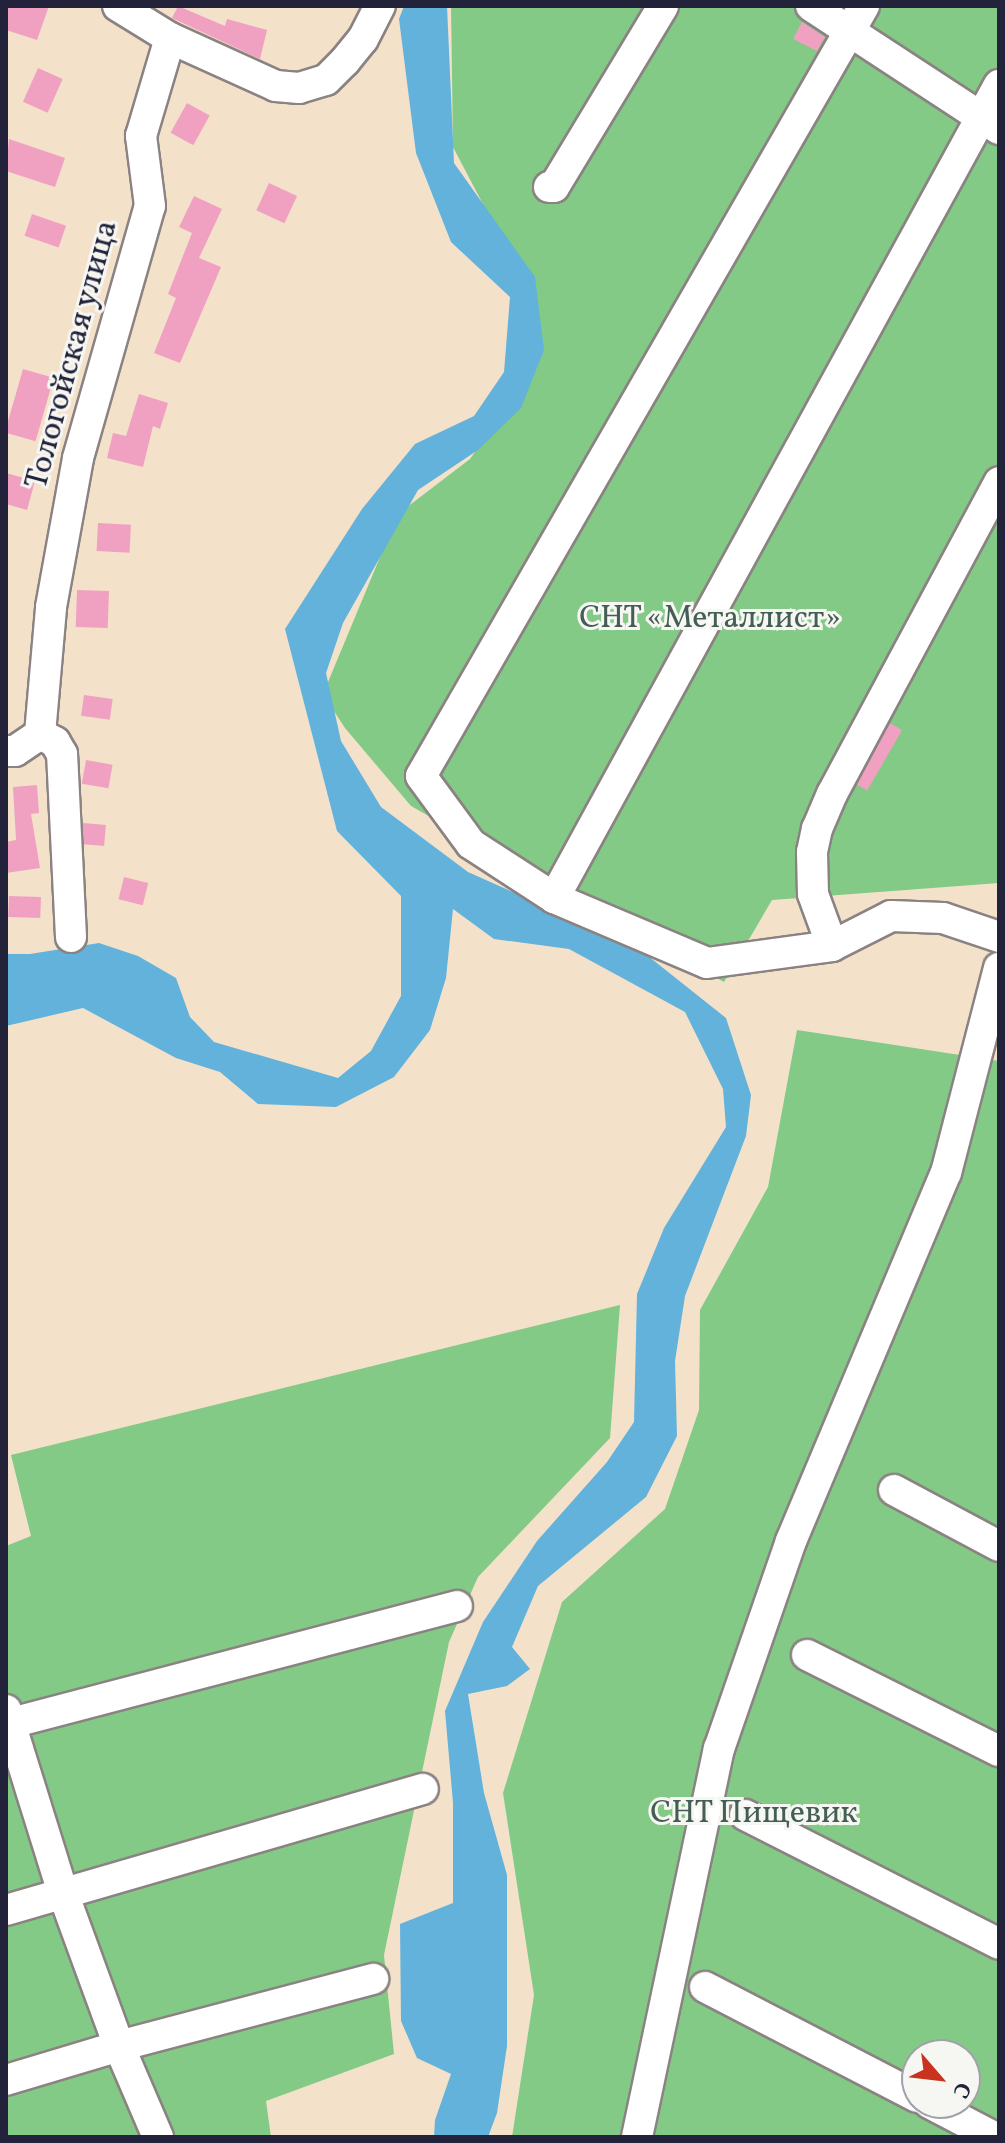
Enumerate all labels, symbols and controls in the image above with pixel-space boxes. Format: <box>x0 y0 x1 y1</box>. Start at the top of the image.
street label: Тологойская улица <box>19 216 127 494</box>
park label: СНТ «Металлист» <box>578 600 842 638</box>
park label: СНТ Пищевик <box>650 1795 858 1833</box>
north arrow <box>901 2039 981 2119</box>
text: С <box>944 2076 978 2103</box>

